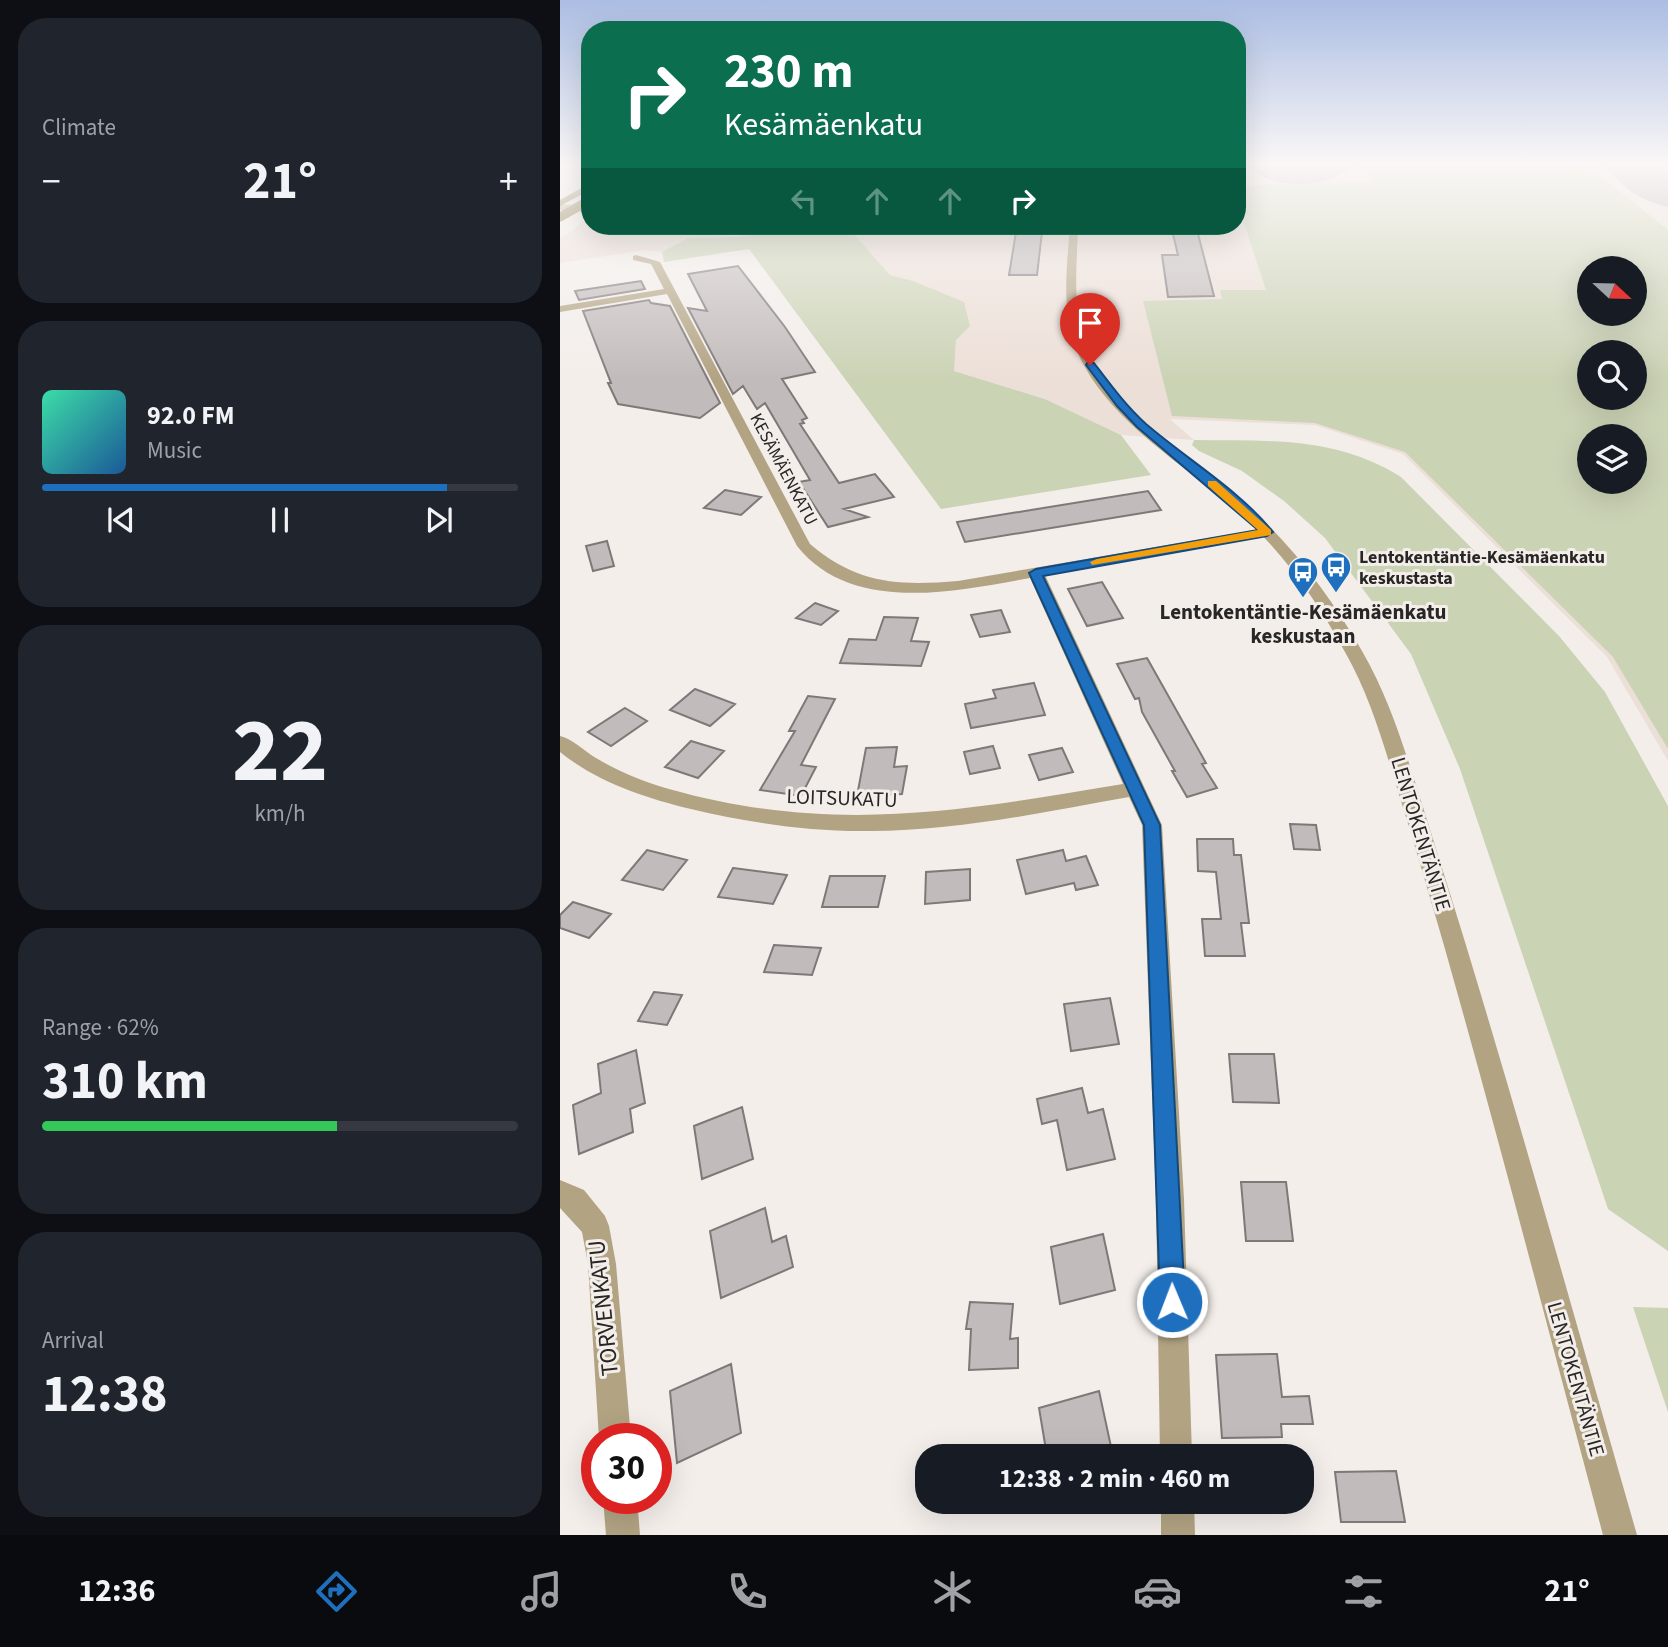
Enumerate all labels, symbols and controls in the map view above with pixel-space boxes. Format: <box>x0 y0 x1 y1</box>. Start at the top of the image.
text: 230 m <box>724 37 853 107</box>
icon: right <box>609 49 700 140</box>
text: Kesämäenkatu <box>724 102 923 148</box>
text: Climate <box>42 111 116 144</box>
text: 21° <box>243 145 317 219</box>
text: − <box>42 155 61 209</box>
text: + <box>499 155 518 209</box>
icon: left <box>785 182 823 220</box>
icon: ahead <box>858 182 896 220</box>
icon: ahead <box>931 182 969 220</box>
icon: right <box>1004 182 1042 220</box>
north arrow <box>1577 256 1647 326</box>
map controls <box>1577 256 1647 494</box>
pin <box>1060 293 1120 365</box>
icon: arrive <box>1071 304 1109 342</box>
button: search <box>1577 340 1647 410</box>
text: 92.0 FM <box>147 397 235 434</box>
street label: KESÄMÄENKATU <box>744 409 824 530</box>
button: layers <box>1577 424 1647 494</box>
text: Music <box>147 434 202 467</box>
icon: previous <box>102 501 140 539</box>
icon: pause <box>261 501 299 539</box>
icon: next <box>420 501 458 539</box>
place label: Lentokentäntie-Kesämäenkatu keskustasta <box>1359 545 1605 591</box>
bus stop icon: Lentokentäntie-Kesämäenkatu keskustasta <box>1319 550 1353 594</box>
bus stop icon: Lentokentäntie-Kesämäenkatu keskustaan <box>1286 555 1320 599</box>
place label: Lentokentäntie-Kesämäenkatu keskustaan <box>1160 597 1446 651</box>
text: 22 <box>232 687 328 816</box>
street label: LENTOKENTÄNTIE <box>1383 753 1459 915</box>
street label: LOITSUKATU <box>786 781 898 815</box>
text: km/h <box>254 797 306 830</box>
text: Range · 62% <box>42 1011 159 1044</box>
text: 310 km <box>42 1045 208 1119</box>
street label: TORVENKATU <box>579 1238 628 1378</box>
position arrow <box>1135 1265 1209 1339</box>
street label: LENTOKENTÄNTIE <box>1540 1298 1612 1460</box>
text: Arrival <box>42 1324 104 1357</box>
text: 12:38 <box>42 1358 167 1432</box>
speed limit sign: 30 <box>581 1423 672 1514</box>
text: 12:38 · 2 min · 460 m <box>999 1460 1230 1497</box>
icon: directions <box>312 1567 361 1616</box>
icon: music <box>517 1567 566 1616</box>
icon: phone <box>723 1567 772 1616</box>
icon: climate <box>928 1567 977 1616</box>
icon: car <box>1133 1567 1182 1616</box>
icon: filters <box>1339 1567 1388 1616</box>
text: 12:36 <box>78 1568 155 1614</box>
text: 21° <box>1544 1568 1590 1614</box>

